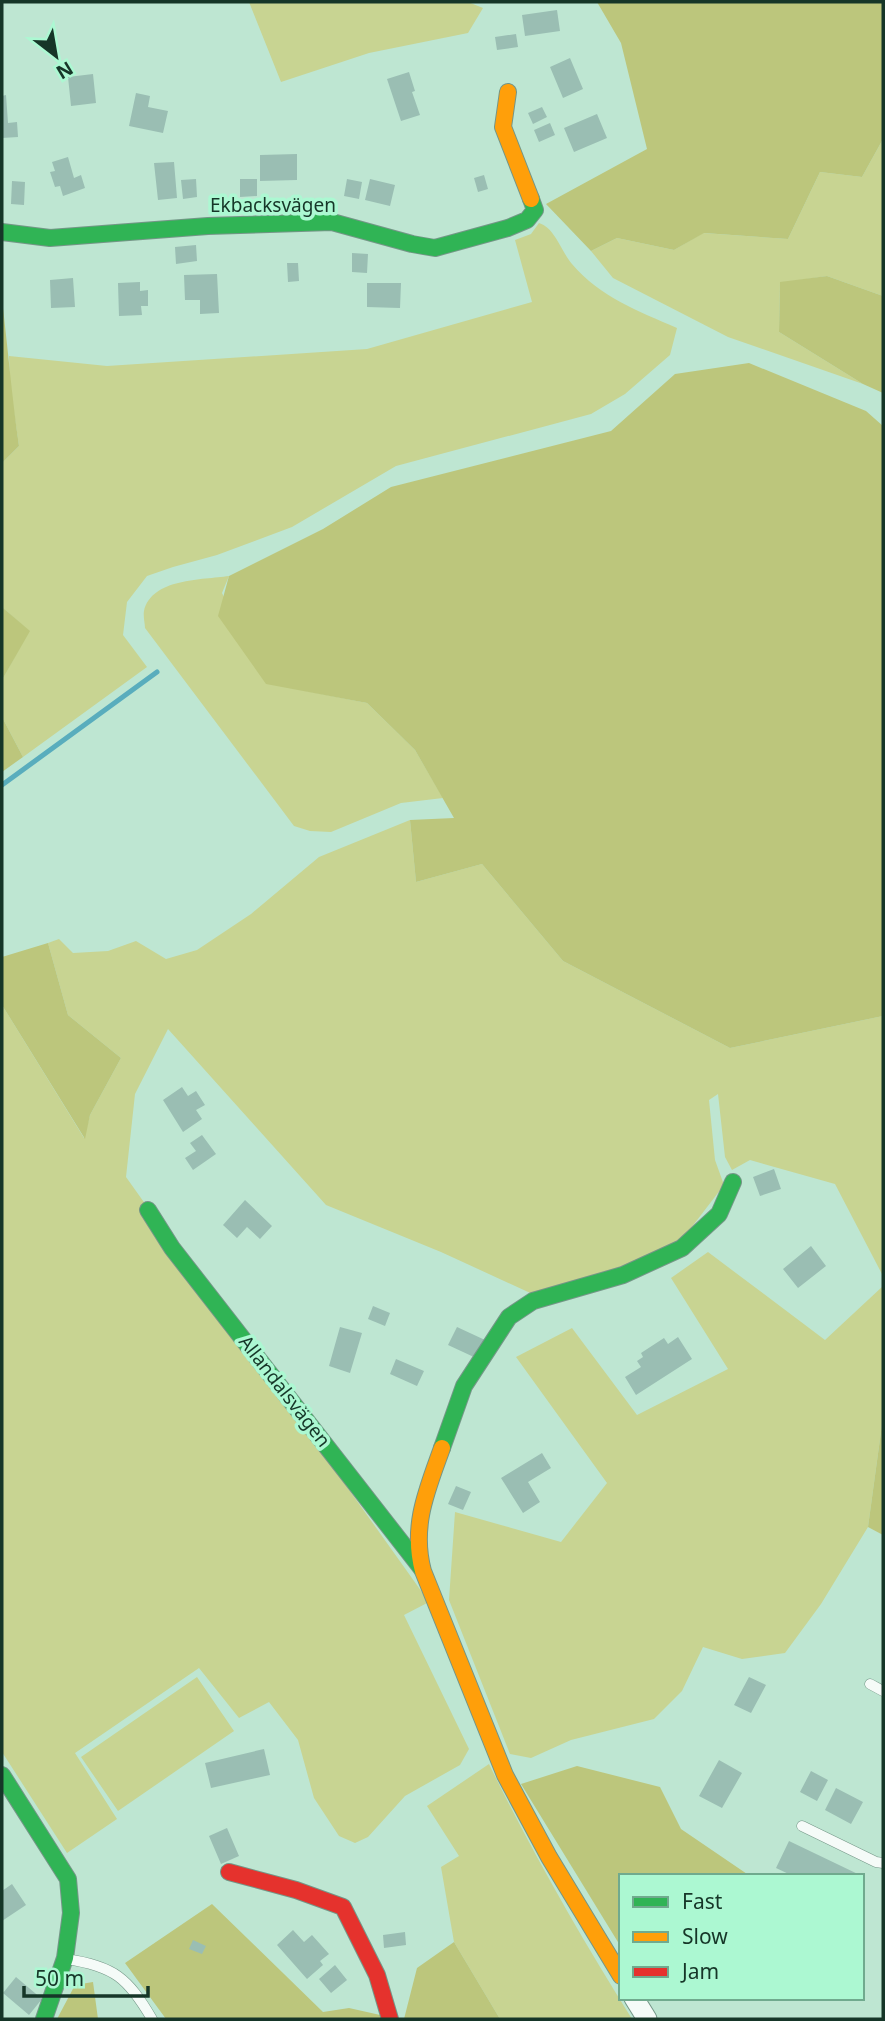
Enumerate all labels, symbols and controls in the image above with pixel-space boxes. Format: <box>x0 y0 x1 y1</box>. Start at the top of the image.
north arrow <box>21 21 91 91</box>
text: N <box>51 55 78 86</box>
street label: Ekbacksvägen <box>210 192 336 218</box>
street label: Allandalsvägen <box>233 1330 337 1452</box>
legend <box>619 1874 864 2000</box>
text: Fast <box>682 1887 723 1915</box>
text: Slow <box>682 1922 728 1950</box>
scale bar <box>24 1954 149 1998</box>
text: Jam <box>680 1957 719 1985</box>
text: 50 m <box>35 1964 84 1992</box>

